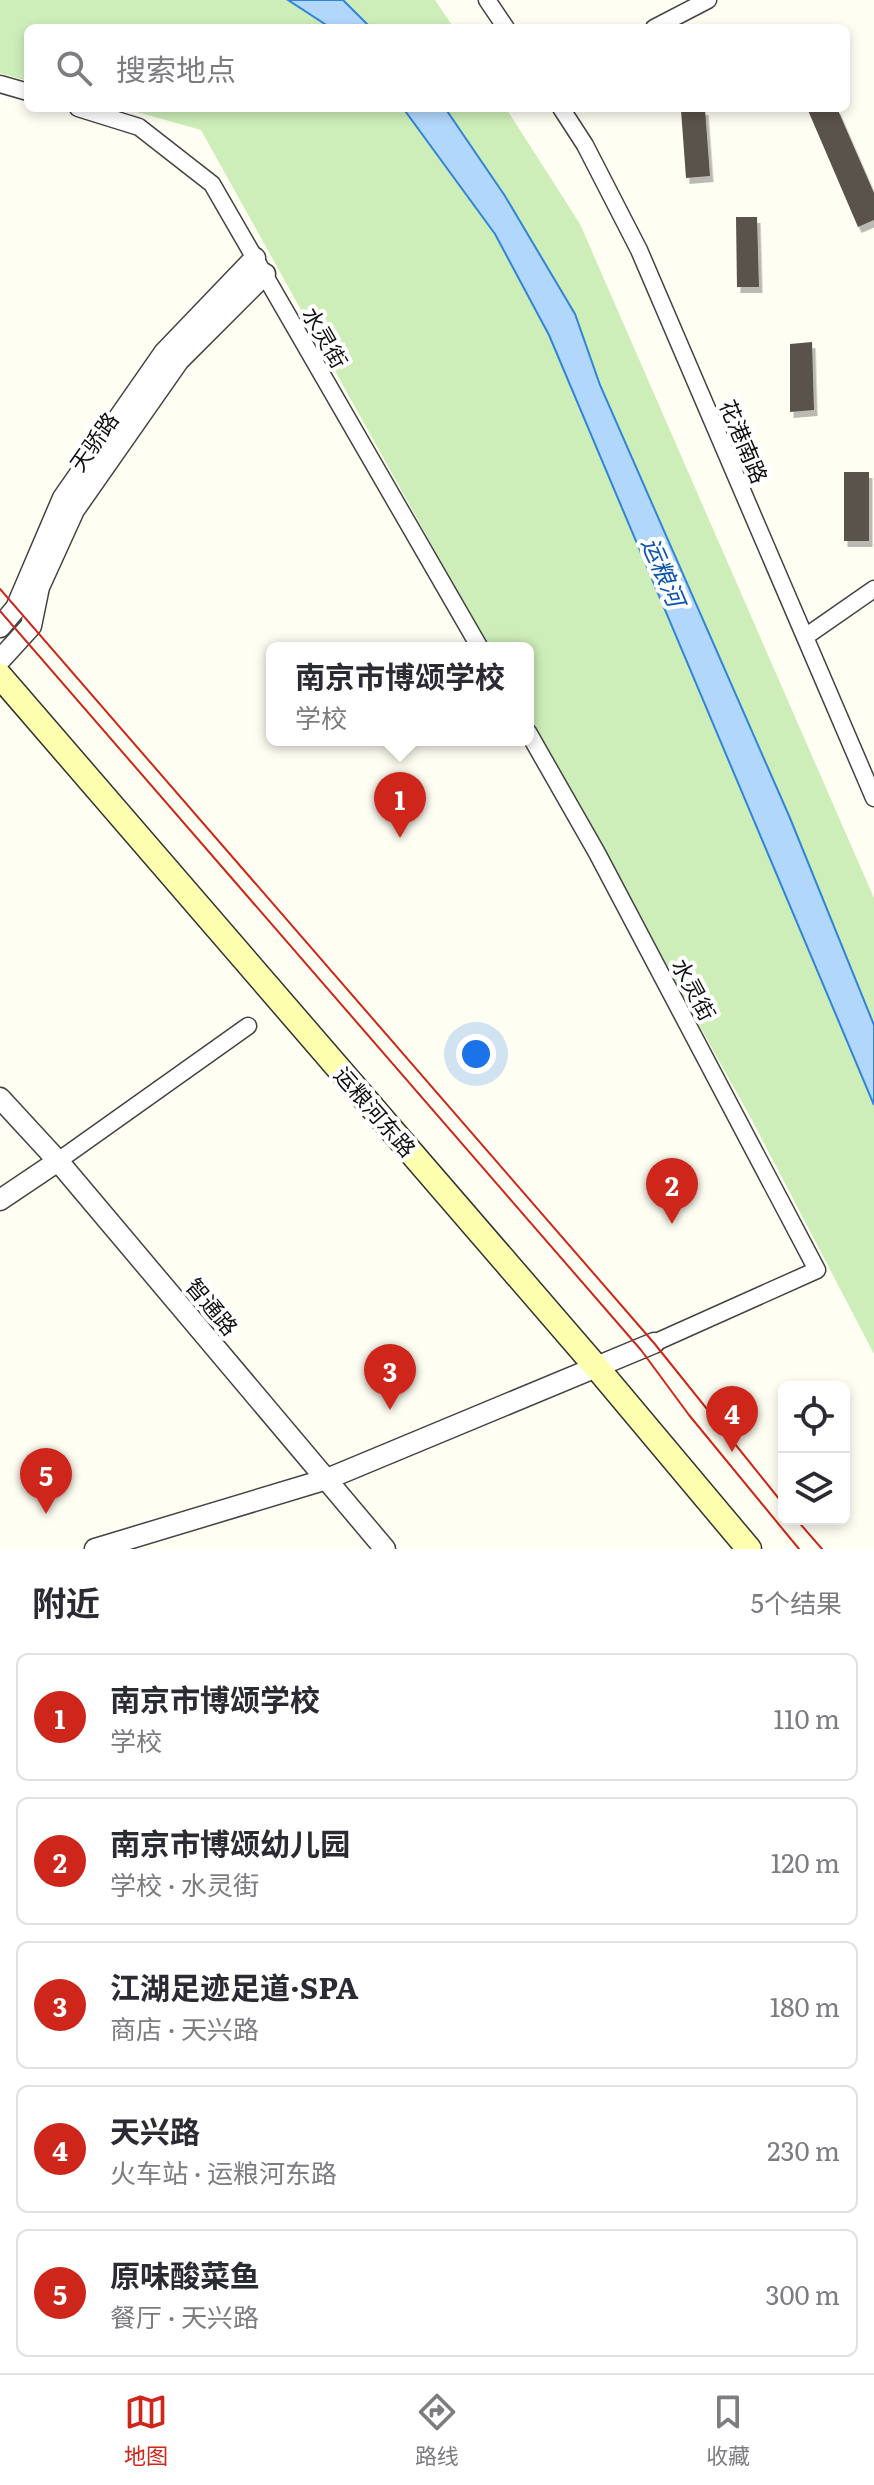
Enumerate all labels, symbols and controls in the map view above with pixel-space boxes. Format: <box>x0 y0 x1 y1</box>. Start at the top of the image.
search box <box>24 24 850 112</box>
icon: search <box>52 46 96 90</box>
text: 搜索地点 <box>116 46 236 90</box>
street label: 水灵街 <box>295 300 357 374</box>
street label: 花港南路 <box>713 394 777 488</box>
street label: 天骄路 <box>61 404 125 478</box>
water label: 运粮河 <box>635 531 697 615</box>
popup <box>266 642 534 746</box>
text: 南京市博颂学校 <box>295 653 505 697</box>
text: 学校 <box>295 697 347 736</box>
pin: 1 <box>374 772 426 838</box>
street label: 水灵街 <box>665 952 725 1026</box>
your location <box>456 1034 496 1074</box>
street label: 运粮河东路 <box>327 1059 425 1163</box>
pin: 2 <box>646 1158 698 1224</box>
street label: 智通路 <box>179 1270 247 1342</box>
pin: 3 <box>364 1344 416 1410</box>
map controls <box>778 1381 850 1525</box>
button: locate <box>778 1381 850 1453</box>
pin: 4 <box>706 1386 758 1452</box>
pin: 5 <box>20 1448 72 1514</box>
button: layers <box>778 1453 850 1525</box>
text: 附近 <box>32 1576 100 1626</box>
text: 5个结果 <box>751 1582 842 1621</box>
text: 南京市博颂学校 <box>110 1676 320 1720</box>
text: 1 <box>55 1698 65 1737</box>
text: 110 m <box>773 1698 840 1737</box>
text: 学校 <box>110 1720 162 1759</box>
text: 南京市博颂幼儿园 <box>110 1820 350 1864</box>
text: 2 <box>53 1842 67 1881</box>
text: 120 m <box>771 1842 840 1881</box>
text: 学校 · 水灵街 <box>110 1864 259 1903</box>
text: 江湖足迹足道·SPA <box>110 1964 358 2008</box>
text: 3 <box>53 1986 67 2025</box>
text: 180 m <box>770 1986 840 2025</box>
text: 商店 · 天兴路 <box>110 2008 259 2047</box>
text: 天兴路 <box>110 2108 200 2152</box>
text: 4 <box>52 2130 68 2169</box>
text: 230 m <box>767 2130 840 2169</box>
text: 火车站 · 运粮河东路 <box>110 2152 337 2191</box>
text: 原味酸菜鱼 <box>110 2252 260 2296</box>
text: 5 <box>53 2274 67 2313</box>
text: 300 m <box>765 2274 840 2313</box>
text: 餐厅 · 天兴路 <box>110 2296 259 2335</box>
tab: 地图 <box>124 2390 168 2471</box>
tab: 路线 <box>415 2390 459 2471</box>
tab: 收藏 <box>706 2390 750 2471</box>

